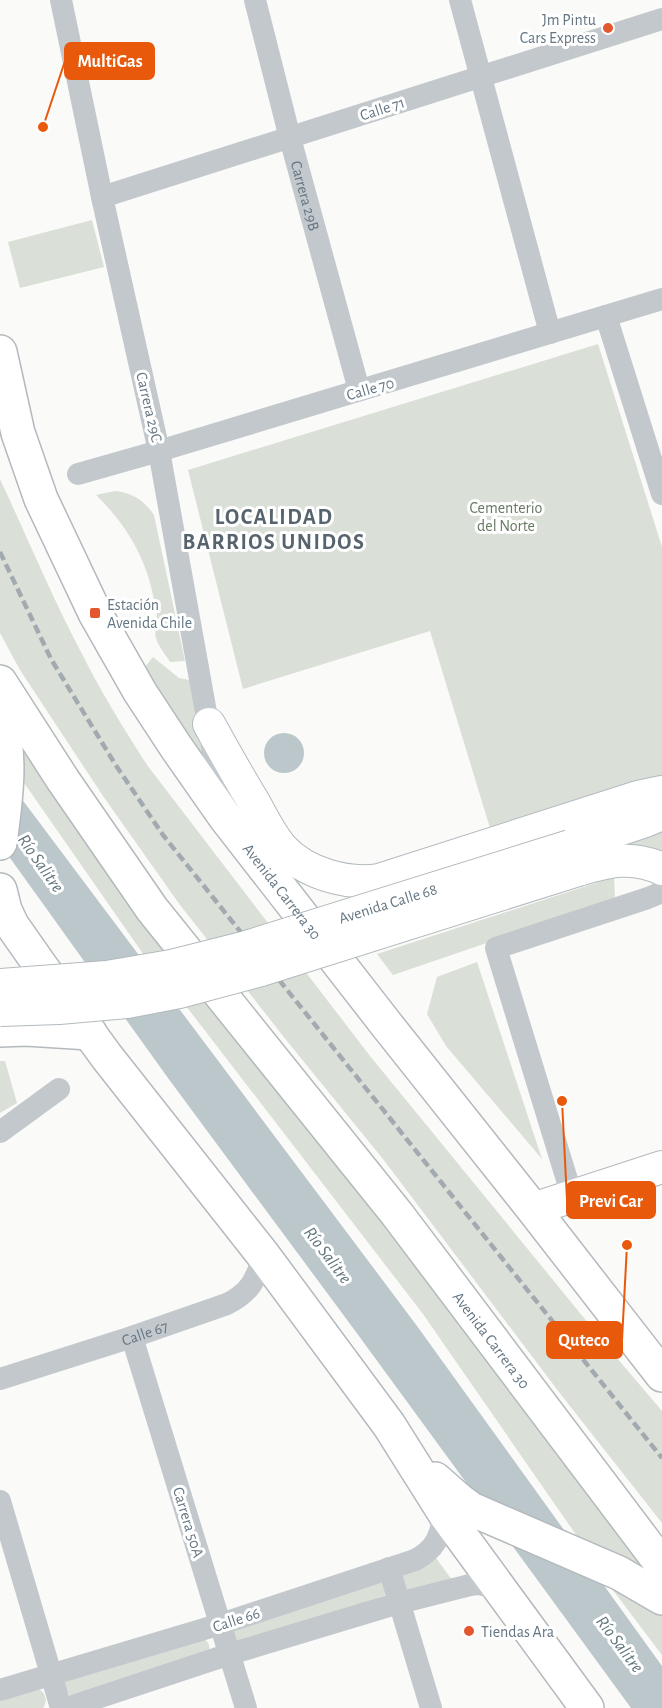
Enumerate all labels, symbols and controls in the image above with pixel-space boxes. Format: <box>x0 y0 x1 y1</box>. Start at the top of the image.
place label: Jm Pintu Cars Express <box>520 12 596 46</box>
marker: Jm Pintu Cars Express <box>601 21 615 35</box>
callout: MultiGas <box>65 43 154 79</box>
text: MultiGas <box>77 53 143 71</box>
street label: Calle 71 <box>358 94 407 124</box>
street label: Carrera 29B <box>288 159 322 232</box>
street label: Carrera 29C <box>133 371 165 444</box>
street label: Calle 70 <box>345 375 396 403</box>
park label: Cementerio del Norte <box>470 500 543 534</box>
district label: LOCALIDAD BARRIOS UNIDOS <box>183 506 365 553</box>
place label: Estación Avenida Chile <box>107 597 192 631</box>
marker: Estación Avenida Chile <box>88 606 102 620</box>
water label: Río Salitre <box>14 831 67 896</box>
street label: Avenida Carrera 30 <box>240 841 324 943</box>
street label: Avenida Calle 68 <box>337 881 439 927</box>
callout: Previ Car <box>567 1182 655 1218</box>
text: Previ Car <box>579 1193 644 1211</box>
water label: Río Salitre <box>300 1224 354 1288</box>
street label: Avenida Carrera 30 <box>450 1289 533 1392</box>
street label: Calle 67 <box>120 1318 171 1349</box>
callout: Quteco <box>547 1322 622 1358</box>
text: Quteco <box>558 1332 610 1350</box>
street label: Carrera 50A <box>170 1485 206 1559</box>
street label: Calle 66 <box>211 1605 262 1635</box>
water label: Río Salitre <box>592 1613 646 1677</box>
marker: Tiendas Ara <box>462 1624 476 1638</box>
place label: Tiendas Ara <box>481 1624 554 1640</box>

